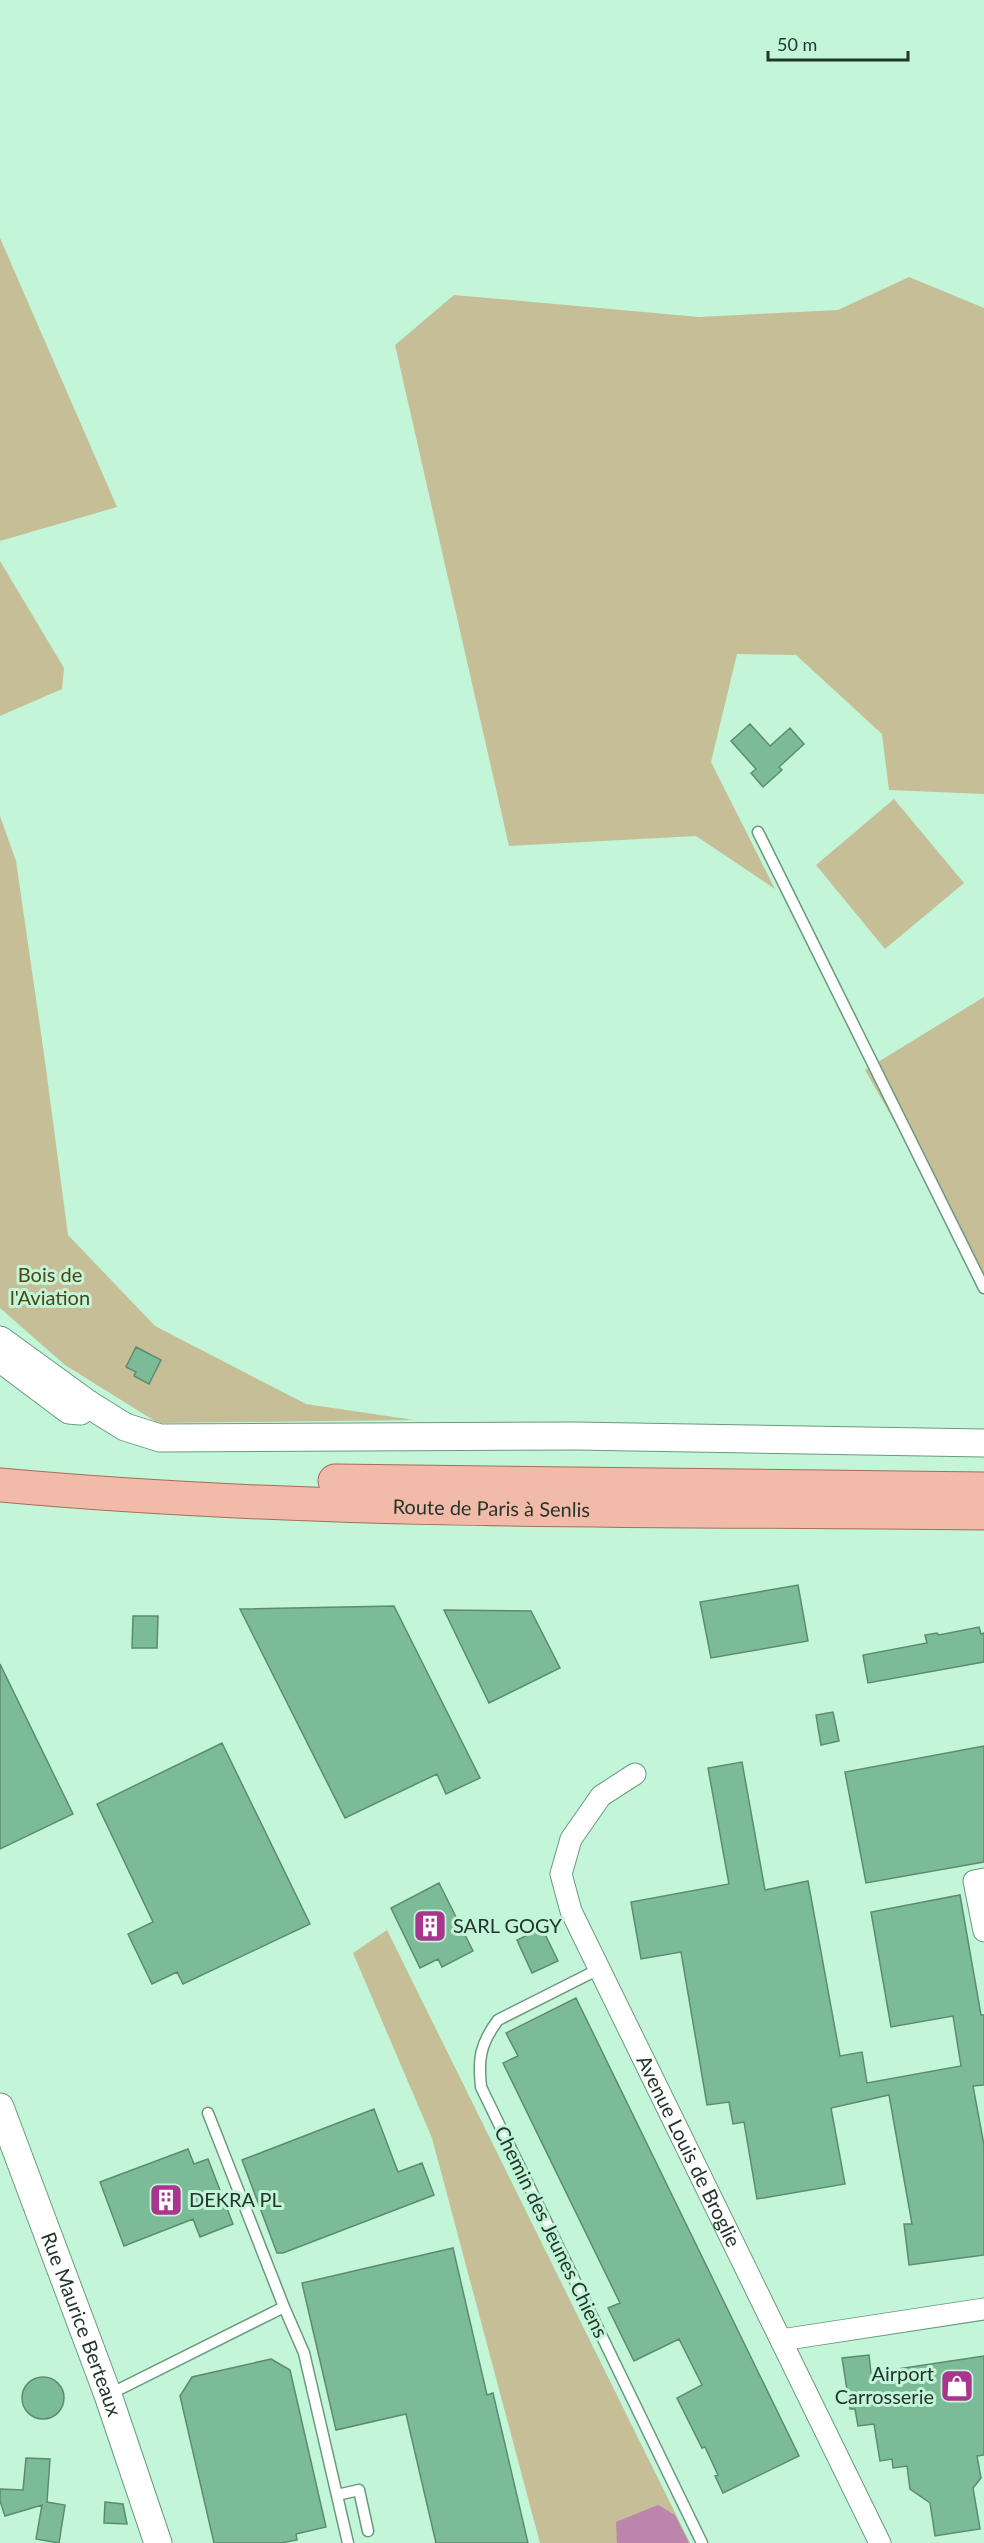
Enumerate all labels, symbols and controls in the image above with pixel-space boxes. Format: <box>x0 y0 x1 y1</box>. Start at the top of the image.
scale bar <box>768 24 908 62</box>
text: 50 m <box>777 33 817 55</box>
park label: Bois de l'Aviation <box>10 1262 90 1309</box>
street label: Route de Paris à Senlis <box>392 1494 590 1521</box>
building icon: SARL GOGY <box>412 1908 448 1944</box>
place label: SARL GOGY <box>453 1913 562 1937</box>
street label: Avenue Louis de Broglie <box>632 2051 746 2250</box>
street label: Chemin des Jeunes Chiens <box>490 2122 614 2341</box>
building icon: DEKRA PL <box>148 2182 184 2218</box>
place label: DEKRA PL <box>189 2187 282 2211</box>
street label: Rue Maurice Berteaux <box>37 2228 127 2419</box>
place label: Airport Carrosserie <box>835 2361 934 2408</box>
shop icon: Airport Carrosserie <box>939 2368 975 2404</box>

